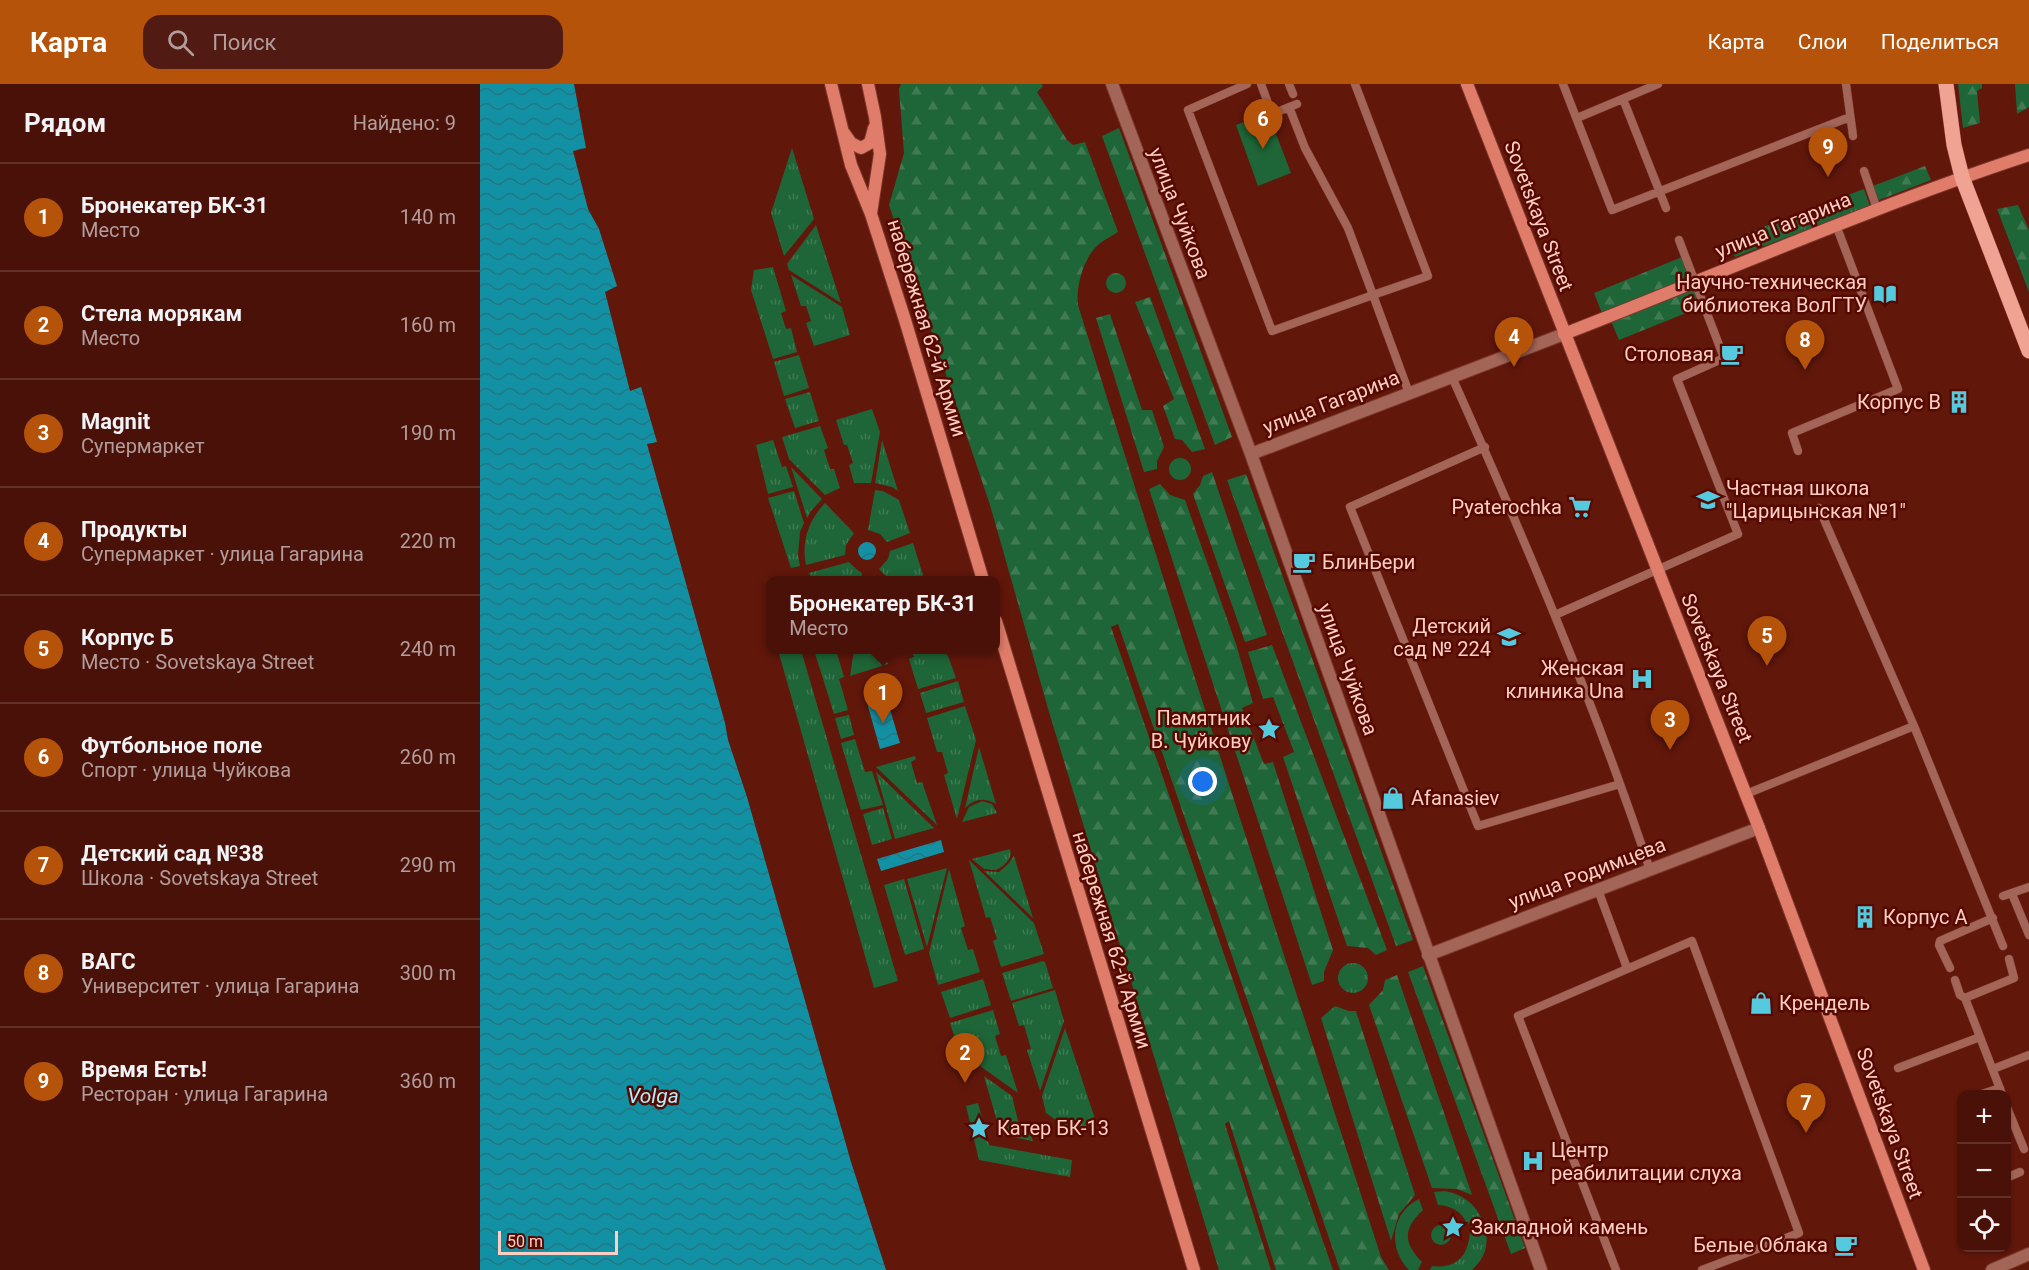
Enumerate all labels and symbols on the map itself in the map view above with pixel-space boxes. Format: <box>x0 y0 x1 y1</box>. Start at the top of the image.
pin: 6 <box>1244 100 1282 149</box>
pin: 9 <box>1808 128 1848 177</box>
street label: Sovetskaya Street <box>1499 137 1579 295</box>
street label: улица Чуйкова <box>1144 144 1216 282</box>
street label: улица Гагарина <box>1712 187 1854 263</box>
street label: набережная 62-й Армии <box>882 216 972 440</box>
place label: Научно-техническая библиотека ВолГТУ <box>1676 270 1867 317</box>
library icon: Научно-техническая библиотека ВолГТУ <box>1872 281 1898 307</box>
pin: 4 <box>1494 318 1534 367</box>
pin: 8 <box>1786 320 1824 370</box>
cafe icon: Столовая <box>1719 341 1745 367</box>
place label: Столовая <box>1624 342 1714 366</box>
street label: улица Гагарина <box>1259 365 1403 439</box>
building icon: Корпус В <box>1946 389 1972 415</box>
place label: Корпус В <box>1857 390 1941 414</box>
place label: Частная школа "Царицынская №1" <box>1726 476 1906 523</box>
school or university icon: Частная школа "Царицынская №1" <box>1695 487 1721 513</box>
supermarket icon: Pyaterochka <box>1567 494 1593 520</box>
place label: Pyaterochka <box>1451 495 1562 519</box>
cafe icon: БлинБери <box>1291 549 1317 575</box>
place label: БлинБери <box>1322 550 1415 574</box>
street label: Sovetskaya Street <box>1676 590 1758 746</box>
street label: улица Чуйкова <box>1313 600 1383 738</box>
place label: Детский сад № 224 <box>1393 614 1491 661</box>
pin: 5 <box>1748 616 1786 666</box>
school or university icon: Детский сад № 224 <box>1496 624 1522 650</box>
place label: Женская клиника Una <box>1505 656 1624 703</box>
hospital icon: Женская клиника Una <box>1629 666 1655 692</box>
pin: 1 <box>864 674 902 723</box>
pin: 3 <box>1650 700 1690 750</box>
place label: Памятник В. Чуйкову <box>1151 706 1252 753</box>
place icon: Памятник В. Чуйкову <box>1256 716 1282 742</box>
your location <box>1188 767 1217 796</box>
shop icon: Afanasiev <box>1380 785 1406 811</box>
place label: Afanasiev <box>1411 786 1499 810</box>
street label: набережная 62-й Армии <box>1067 828 1157 1052</box>
street label: улица Родимцева <box>1505 832 1669 914</box>
building icon: Корпус А <box>1852 904 1878 930</box>
place label: Корпус А <box>1883 905 1968 929</box>
shop icon: Крендель <box>1748 990 1774 1016</box>
place label: Крендель <box>1779 991 1870 1015</box>
pin: 2 <box>946 1034 984 1083</box>
street label: Sovetskaya Street <box>1852 1044 1928 1202</box>
water label: Volga <box>627 1084 679 1108</box>
pin: 7 <box>1786 1084 1826 1133</box>
place icon: Катер БК-13 <box>966 1115 992 1141</box>
place label: Катер БК-13 <box>997 1116 1109 1140</box>
place label: Центр реабилитации слуха <box>1551 1138 1742 1185</box>
hospital icon: Центр реабилитации слуха <box>1520 1148 1546 1174</box>
place icon: Закладной камень <box>1440 1214 1466 1240</box>
place label: Закладной камень <box>1471 1215 1648 1239</box>
scale bar <box>498 1228 618 1256</box>
cafe icon: Белые Облака <box>1833 1232 1859 1258</box>
place label: Белые Облака <box>1693 1233 1828 1257</box>

